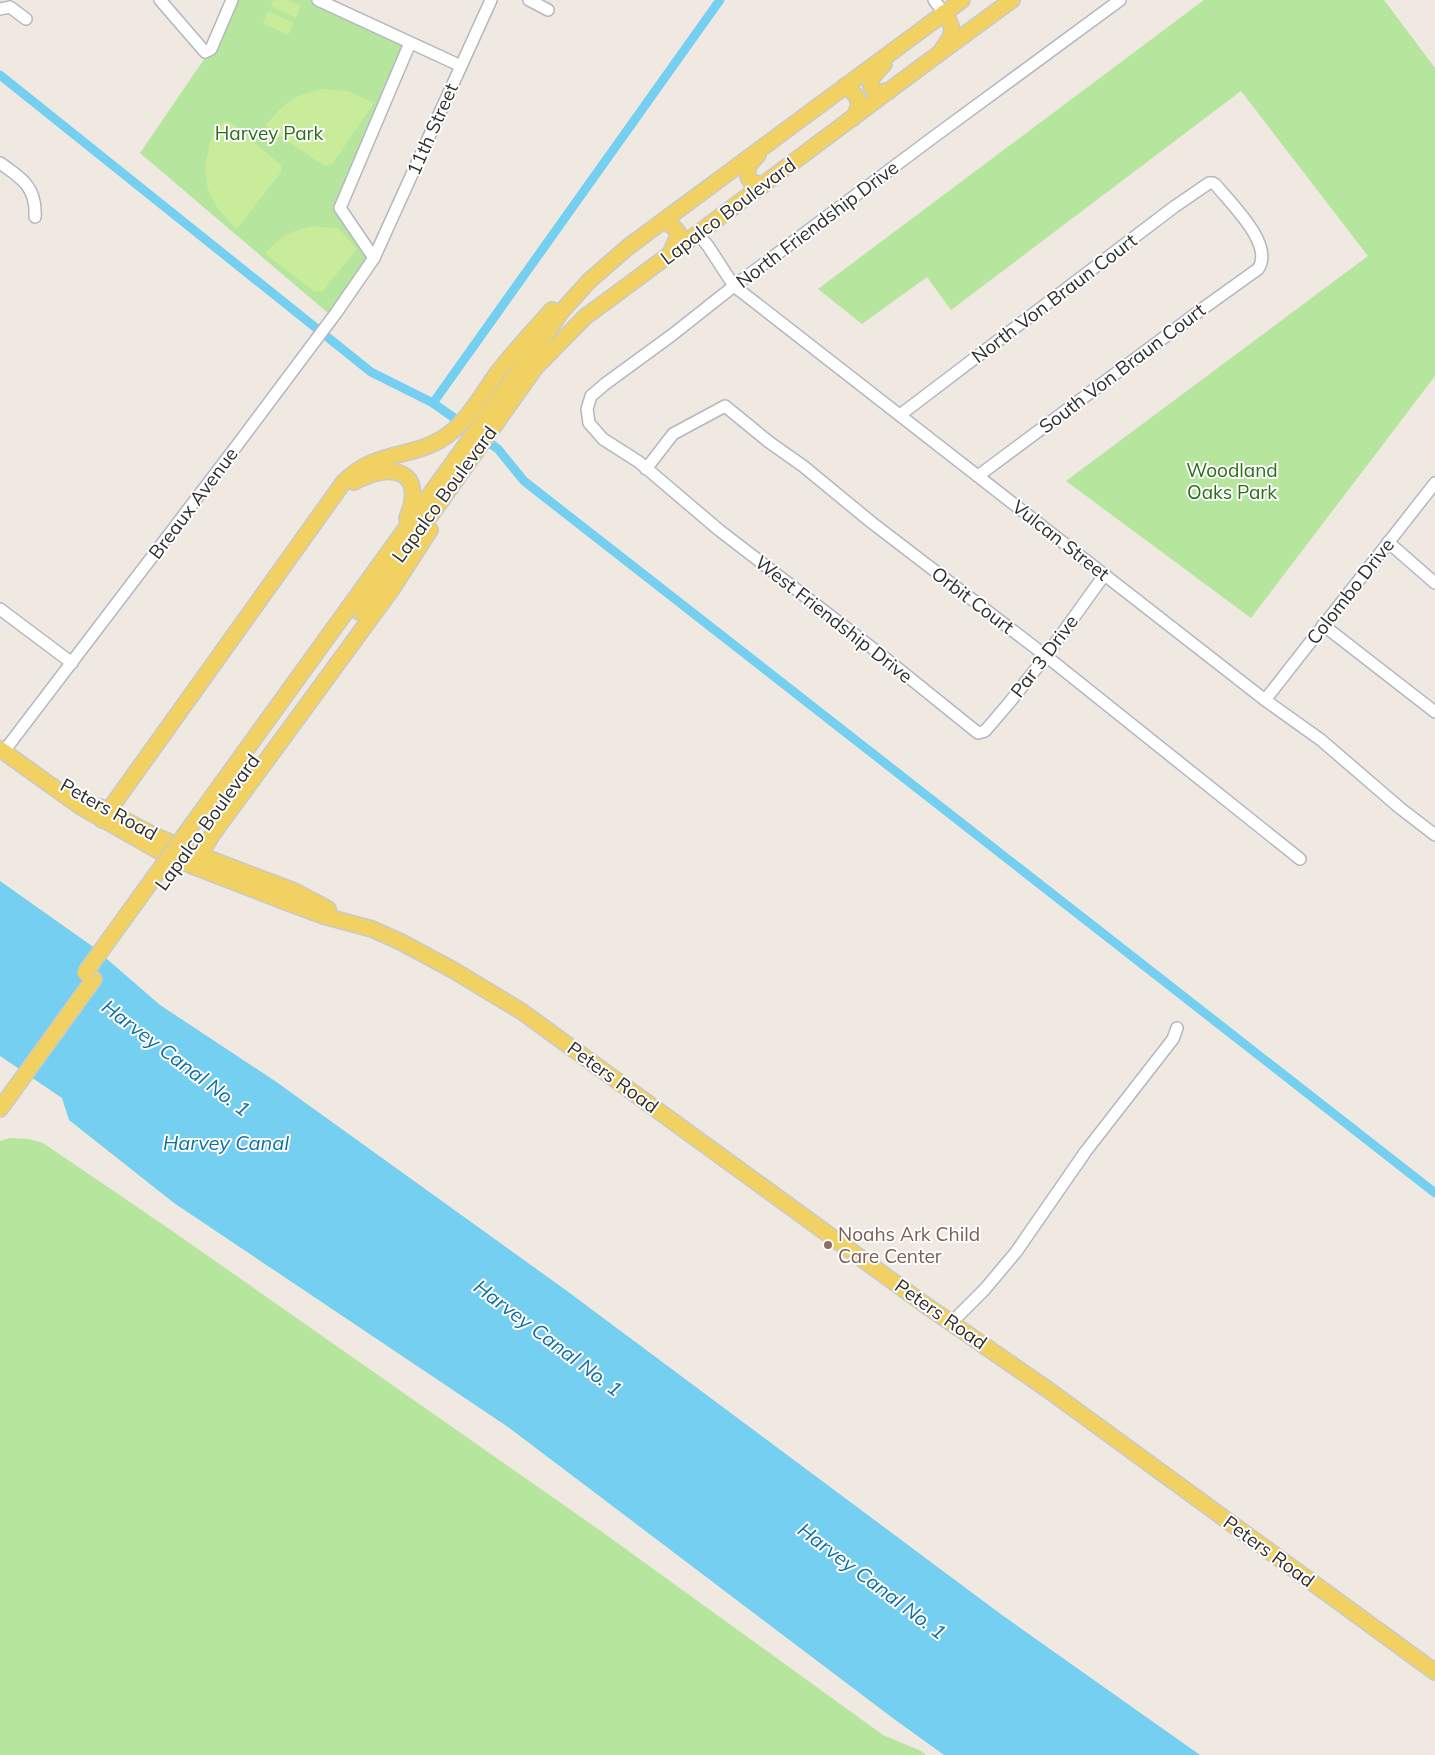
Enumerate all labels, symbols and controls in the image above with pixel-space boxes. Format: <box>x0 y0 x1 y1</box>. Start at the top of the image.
street label: 11th Street <box>401 79 463 179</box>
park label: Harvey Park <box>215 121 324 145</box>
street label: Lapalco Boulevard <box>656 152 800 270</box>
street label: North Friendship Drive <box>731 155 903 293</box>
street label: North Von Braun Court <box>967 228 1142 368</box>
street label: South Von Braun Court <box>1034 297 1210 438</box>
street label: Lapalco Boulevard <box>386 421 502 567</box>
street label: Breaux Avenue <box>143 442 243 564</box>
park label: Woodland Oaks Park <box>1186 458 1278 504</box>
street label: Vulcan Street <box>1007 494 1115 586</box>
street label: Colombo Drive <box>1301 533 1399 649</box>
street label: West Friendship Drive <box>750 550 918 688</box>
street label: Orbit Court <box>927 561 1019 639</box>
street label: Par 3 Drive <box>1005 610 1083 702</box>
street label: Lapalco Boulevard <box>149 749 265 895</box>
street label: Peters Road <box>56 773 162 845</box>
water label: Harvey Canal No. 1 <box>97 994 255 1121</box>
street label: Peters Road <box>563 1036 663 1118</box>
water label: Harvey Canal <box>163 1130 289 1155</box>
place label: Noahs Ark Child Care Center <box>838 1222 980 1268</box>
marker: Noahs Ark Child Care Center <box>822 1239 834 1251</box>
water label: Harvey Canal No. 1 <box>469 1274 627 1401</box>
street label: Peters Road <box>890 1274 992 1354</box>
street label: Peters Road <box>1219 1510 1319 1592</box>
water label: Harvey Canal No. 1 <box>793 1517 951 1644</box>

